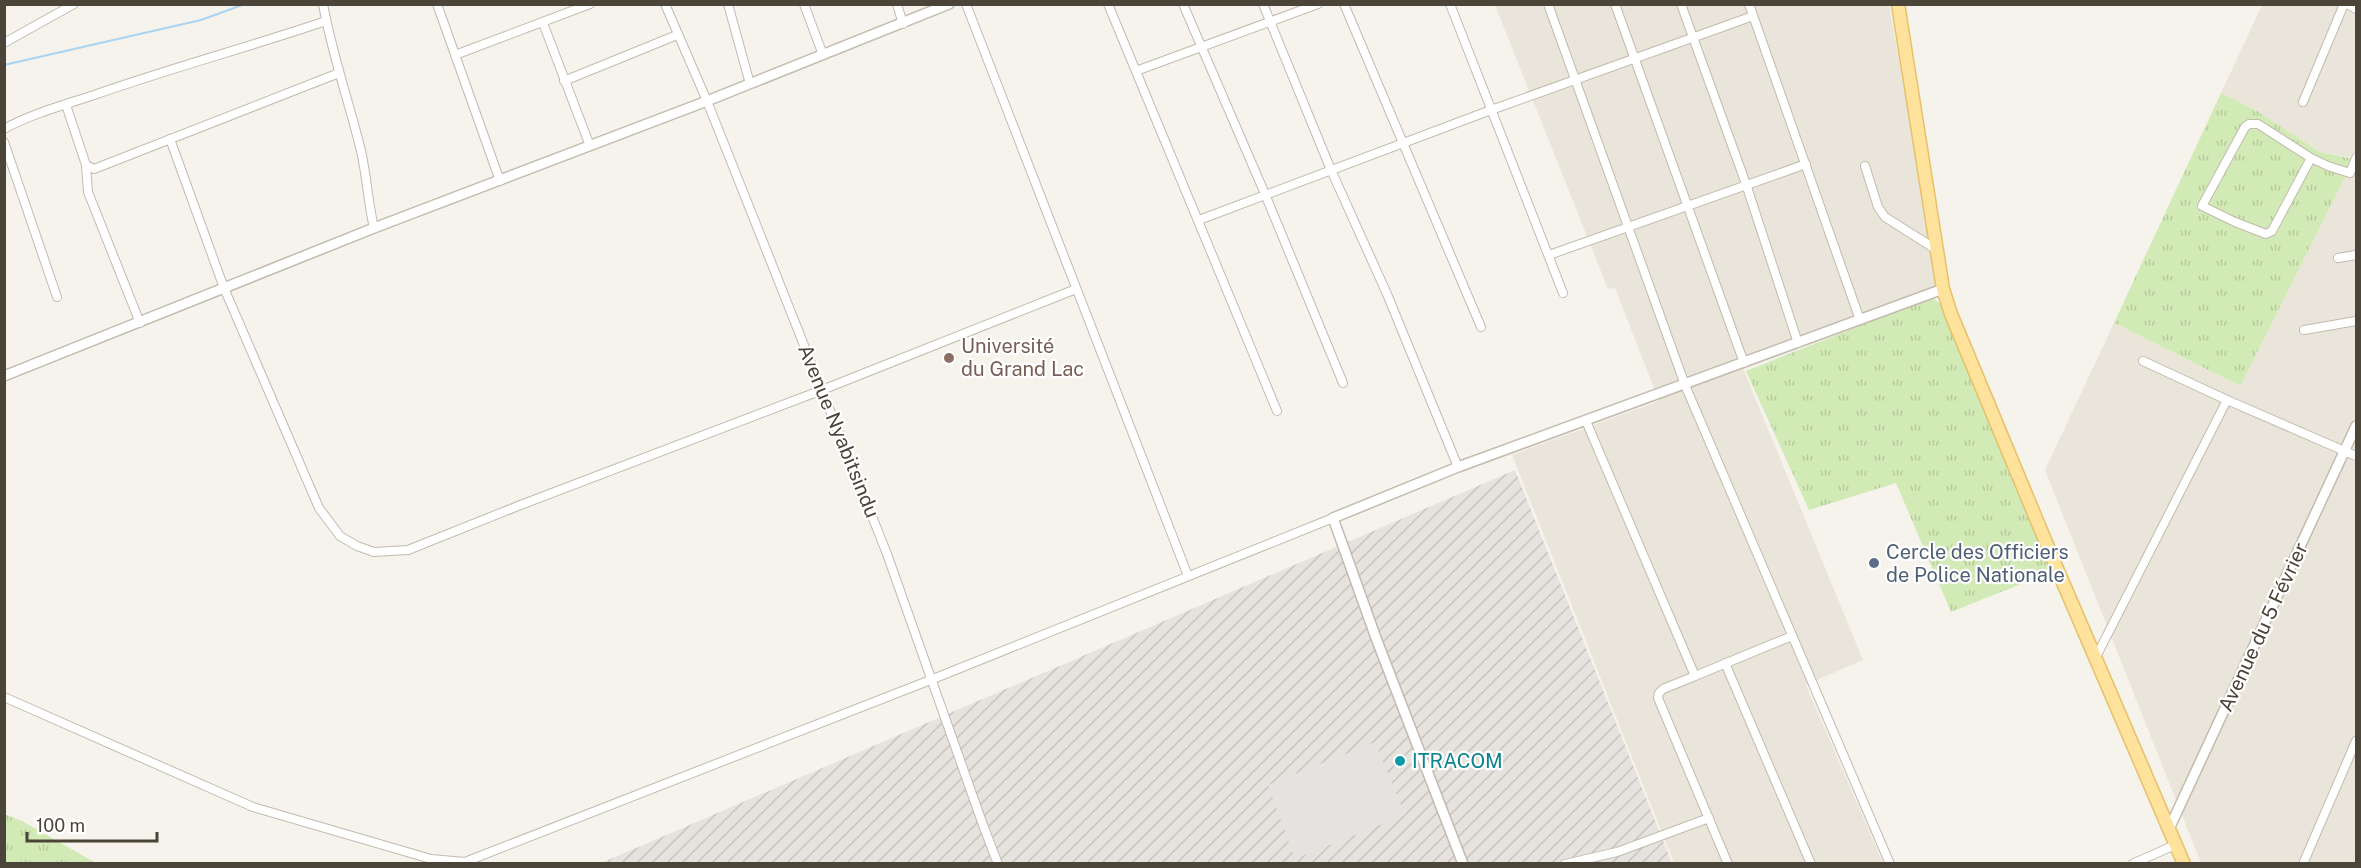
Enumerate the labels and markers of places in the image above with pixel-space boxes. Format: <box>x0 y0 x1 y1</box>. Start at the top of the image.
place label: Université du Grand Lac <box>961 334 1084 381</box>
marker: Université du Grand Lac <box>942 351 956 365</box>
place label: Cercle des Officiers de Police Nationale <box>1886 540 2069 587</box>
marker: Cercle des Officiers de Police Nationale <box>1867 556 1881 570</box>
place label: ITRACOM <box>1412 749 1503 773</box>
marker: ITRACOM <box>1393 754 1407 768</box>

